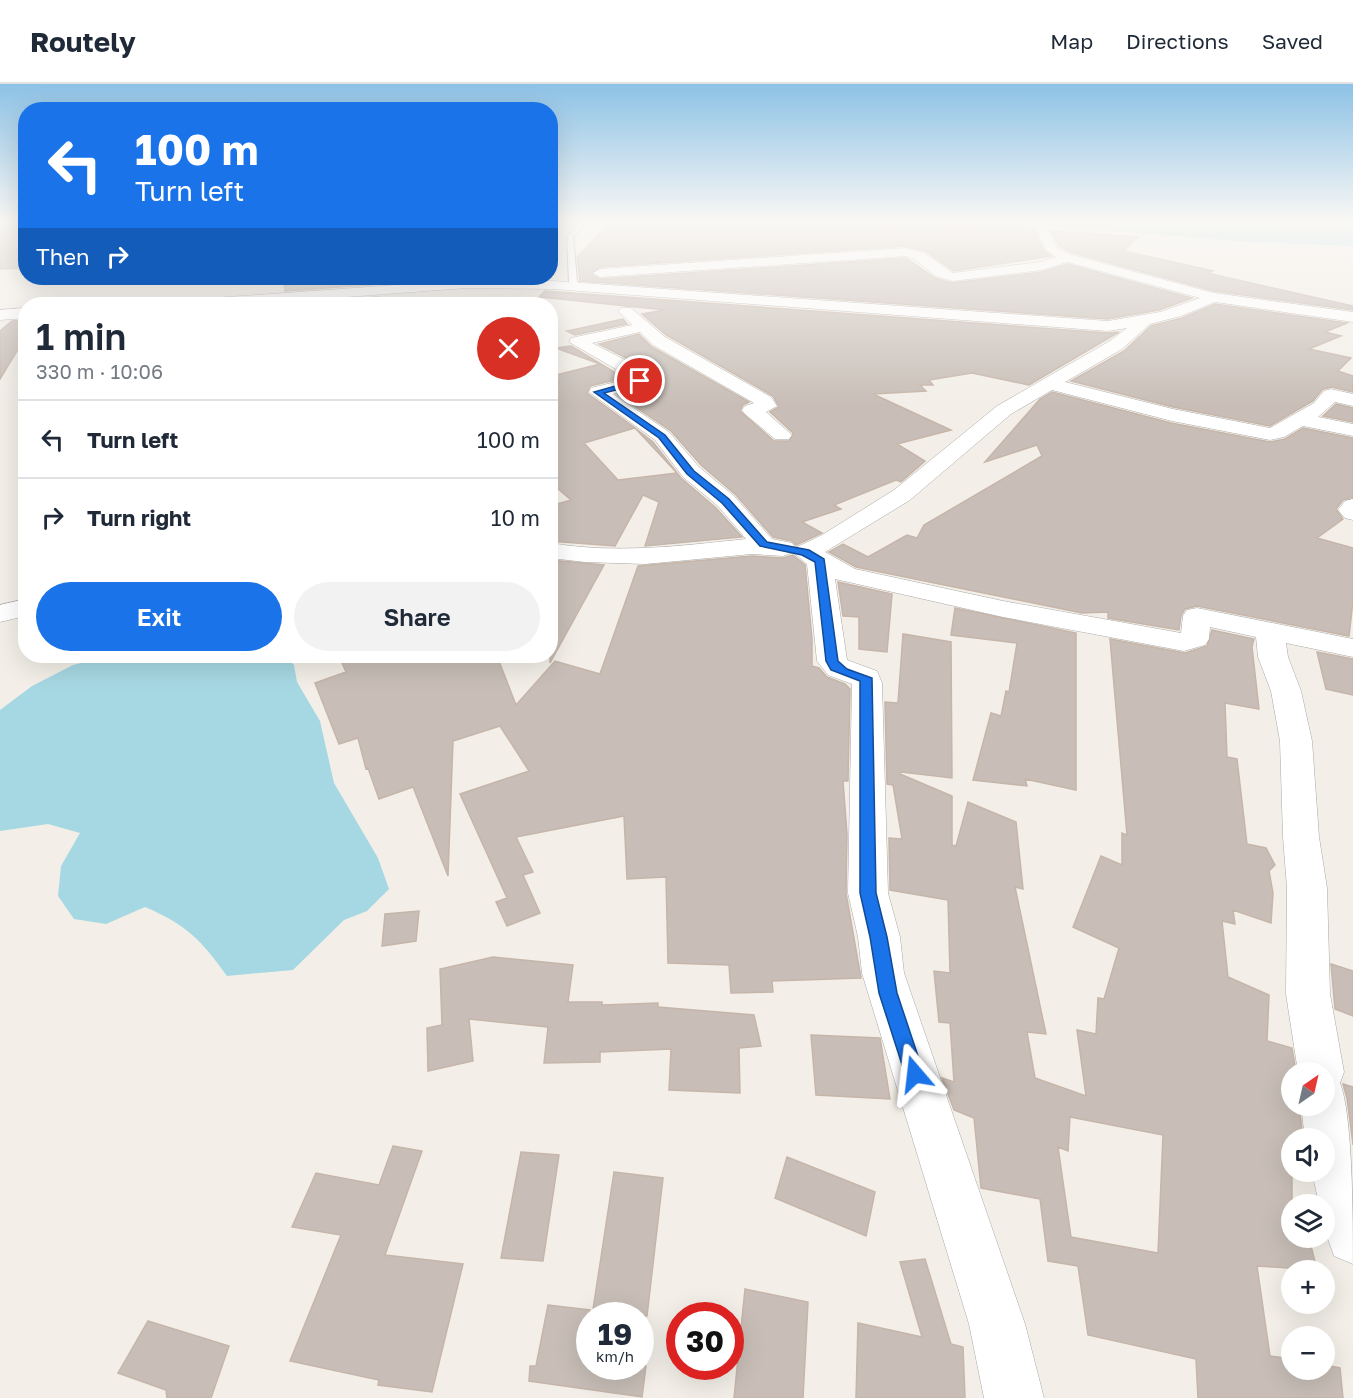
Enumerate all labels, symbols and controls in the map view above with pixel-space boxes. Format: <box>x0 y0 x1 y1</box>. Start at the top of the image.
text: Routely <box>30 25 136 58</box>
text: Map <box>1050 28 1093 54</box>
text: Directions <box>1126 28 1229 54</box>
text: Saved <box>1262 28 1323 54</box>
text: 100 m <box>135 124 258 174</box>
icon: left <box>36 126 114 204</box>
text: Turn left <box>135 175 244 207</box>
icon: right <box>101 240 134 273</box>
text: Then <box>36 243 89 270</box>
text: 1 min <box>36 315 126 358</box>
button: close <box>477 317 540 380</box>
pin <box>614 355 665 406</box>
text: 330 m · 10:06 <box>36 359 163 383</box>
icon: arrive <box>623 364 656 397</box>
icon: left <box>36 423 69 456</box>
text: Turn left <box>87 426 178 453</box>
text: 100 m <box>477 426 540 453</box>
icon: right <box>36 501 69 534</box>
text: Turn right <box>87 504 191 531</box>
text: 10 m <box>491 504 540 531</box>
button: Exit <box>36 582 282 651</box>
button: Share <box>294 582 540 651</box>
position arrow <box>883 1042 947 1106</box>
north arrow <box>1281 1062 1335 1116</box>
map controls <box>1281 1062 1335 1380</box>
button: sound <box>1281 1128 1335 1182</box>
button: layers <box>1281 1194 1335 1248</box>
button: + <box>1281 1260 1335 1314</box>
speed limit sign: 30 <box>666 1302 744 1380</box>
text: 19 <box>598 1316 632 1352</box>
button: − <box>1281 1326 1335 1380</box>
text: km/h <box>596 1347 634 1365</box>

